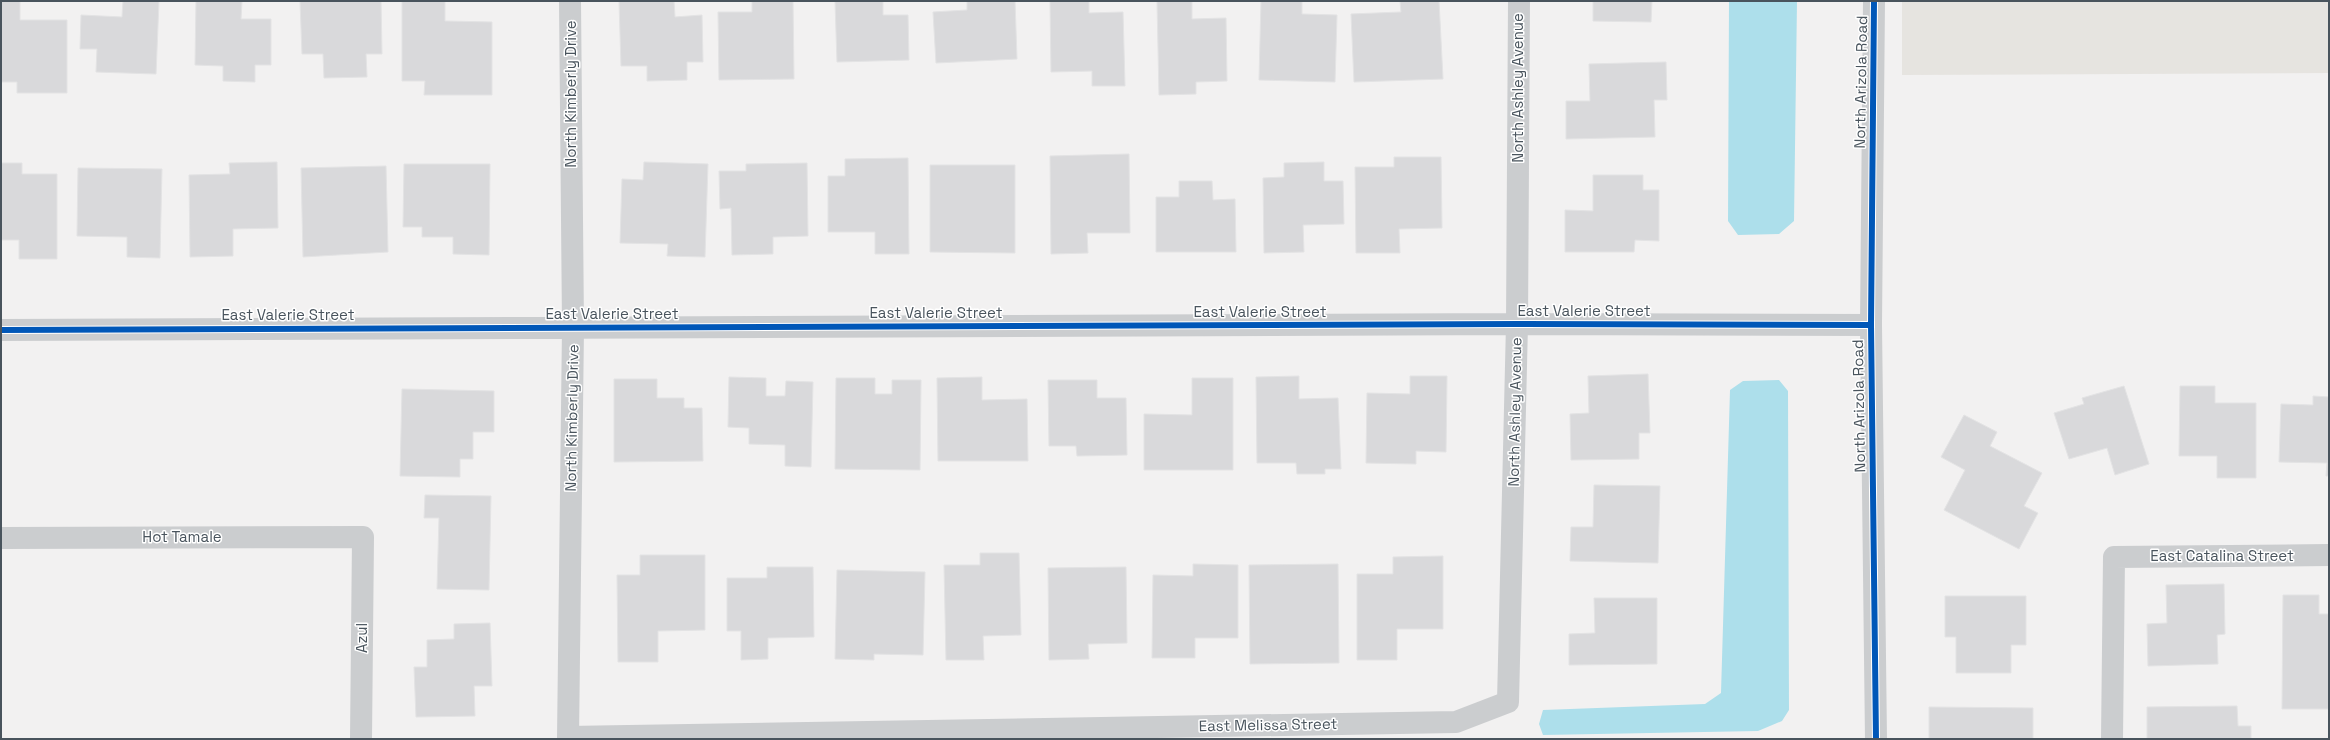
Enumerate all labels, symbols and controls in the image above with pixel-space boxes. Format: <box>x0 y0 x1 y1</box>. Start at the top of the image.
street label: North Ashley Avenue <box>1508 13 1527 163</box>
street label: North Arizola Road <box>1850 15 1871 149</box>
street label: North Kimberly Drive <box>561 20 580 168</box>
street label: East Valerie Street <box>1517 301 1651 320</box>
street label: East Valerie Street <box>1193 302 1327 321</box>
street label: East Valerie Street <box>869 303 1003 322</box>
street label: East Valerie Street <box>545 304 679 323</box>
street label: East Valerie Street <box>221 305 355 324</box>
street label: North Ashley Avenue <box>1504 337 1525 487</box>
street label: North Arizola Road <box>1848 339 1869 473</box>
street label: North Kimberly Drive <box>561 344 582 492</box>
street label: Hot Tamale <box>142 527 222 546</box>
street label: East Catalina Street <box>2150 546 2294 565</box>
street label: Azul <box>352 623 371 653</box>
street label: East Melissa Street <box>1198 714 1338 735</box>

